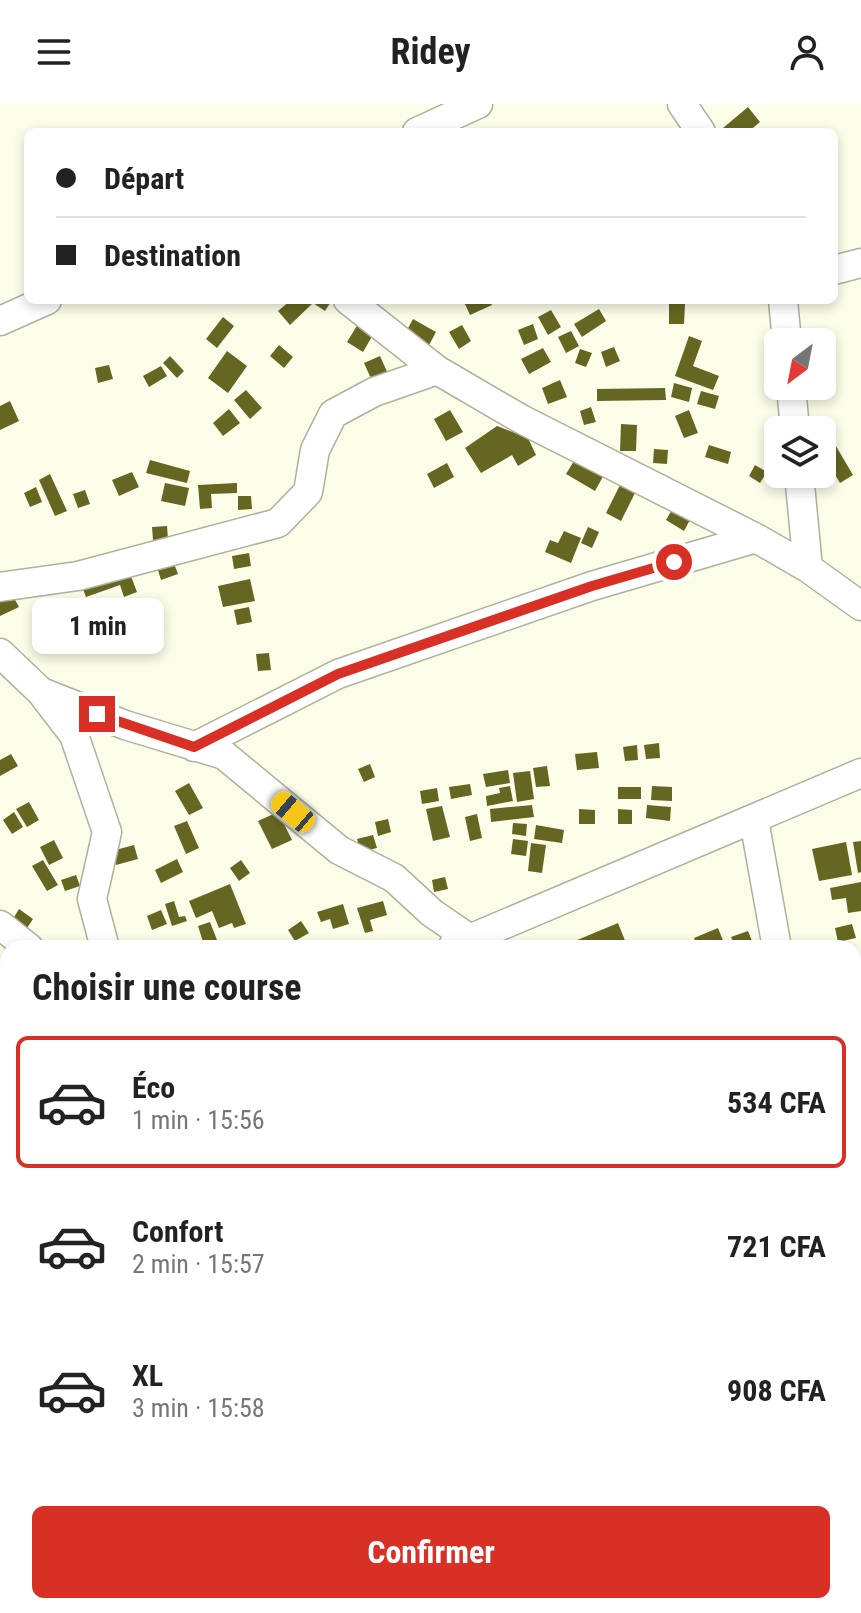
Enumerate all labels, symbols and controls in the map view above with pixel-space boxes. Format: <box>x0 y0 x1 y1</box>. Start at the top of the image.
icon: menu <box>32 30 76 74</box>
icon: person <box>785 30 829 74</box>
text: Ridey <box>391 31 470 73</box>
text: Départ <box>104 161 184 196</box>
text: Destination <box>104 238 241 273</box>
north arrow <box>764 328 836 400</box>
map controls <box>764 328 836 488</box>
button: layers <box>764 416 836 488</box>
route start <box>656 544 692 580</box>
callout: 1 min <box>31 598 163 654</box>
text: 1 min <box>69 611 127 641</box>
route end <box>79 696 115 732</box>
car <box>267 787 319 837</box>
text: Choisir une course <box>32 967 301 1009</box>
icon: car <box>36 1066 108 1138</box>
text: Éco <box>132 1070 175 1105</box>
text: 534 CFA <box>727 1085 826 1120</box>
text: 1 min · 15:56 <box>132 1105 265 1135</box>
icon: car <box>36 1210 108 1282</box>
text: Confort <box>132 1214 223 1249</box>
text: 721 CFA <box>727 1229 826 1264</box>
text: 2 min · 15:57 <box>132 1249 265 1279</box>
icon: car <box>36 1354 108 1426</box>
text: XL <box>132 1358 163 1393</box>
text: 908 CFA <box>727 1373 826 1408</box>
text: 3 min · 15:58 <box>132 1393 265 1423</box>
button: Confirmer <box>32 1506 830 1598</box>

